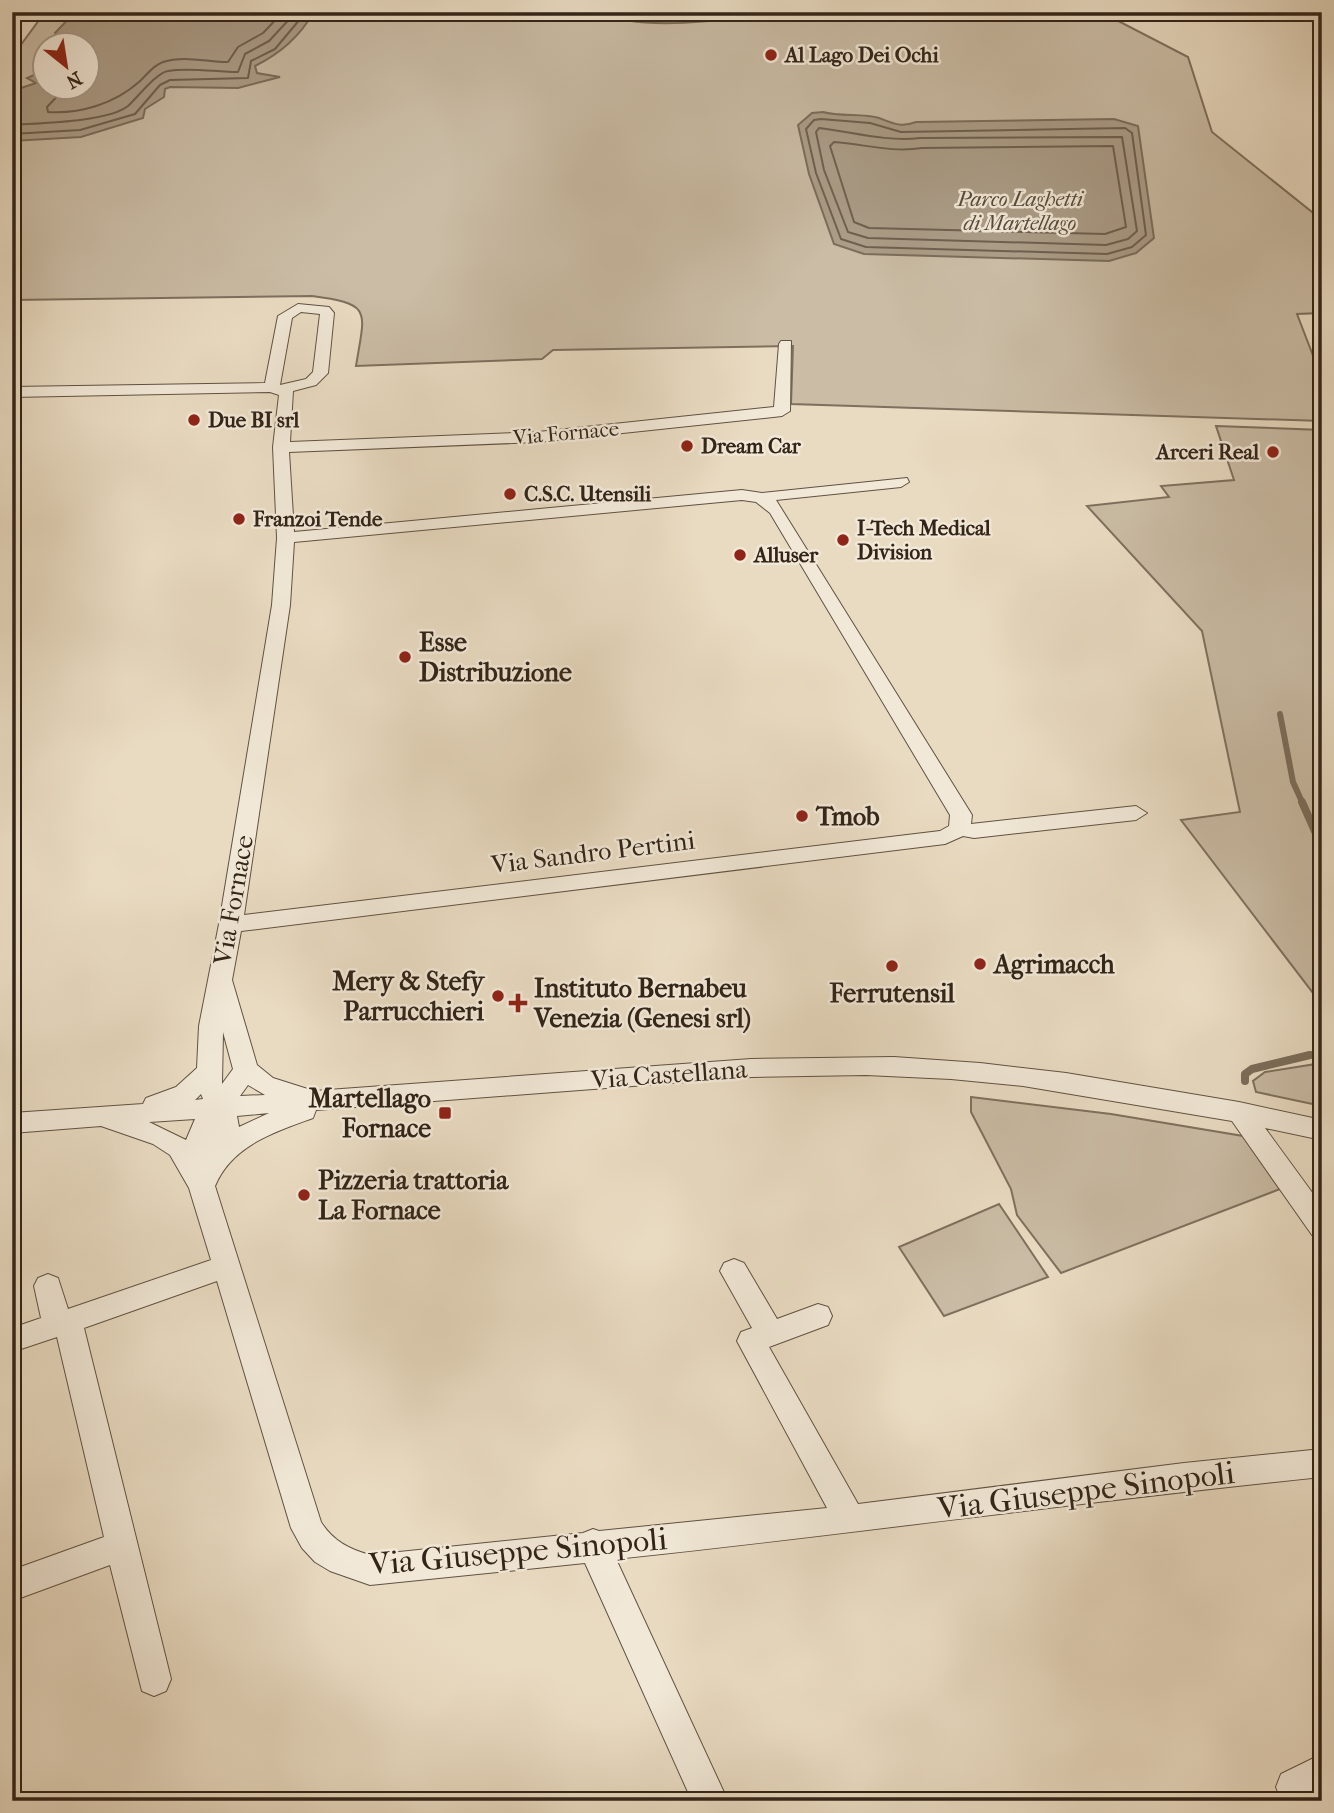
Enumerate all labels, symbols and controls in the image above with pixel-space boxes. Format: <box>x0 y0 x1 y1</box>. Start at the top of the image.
north arrow <box>32 32 102 102</box>
place label: Al Lago Dei Ochi <box>783 43 939 67</box>
marker: Al Lago Dei Ochi <box>763 47 779 63</box>
text: N <box>62 67 86 93</box>
park label: Parco Laghetti di Martellago <box>956 187 1085 235</box>
place label: Due BI srl <box>208 408 299 432</box>
marker: Due BI srl <box>186 412 202 428</box>
street label: Via Fornace <box>511 416 620 450</box>
place label: Dream Car <box>701 434 802 458</box>
marker: Dream Car <box>679 438 695 454</box>
place label: Arceri Real <box>1154 440 1259 464</box>
marker: Arceri Real <box>1265 444 1281 460</box>
place label: C.S.C. Utensili <box>524 482 652 506</box>
marker: C.S.C. Utensili <box>502 486 518 502</box>
place label: Franzoi Tende <box>252 507 383 531</box>
marker: Franzoi Tende <box>231 511 247 527</box>
place label: I-Tech Medical Division <box>857 516 991 564</box>
marker: I-Tech Medical Division <box>835 532 851 548</box>
place label: Alluser <box>752 543 819 567</box>
marker: Alluser <box>732 547 748 563</box>
place label: Esse Distribuzione <box>419 627 572 688</box>
marker: Esse Distribuzione <box>397 649 413 665</box>
place label: Tmob <box>815 801 880 832</box>
marker: Tmob <box>794 808 810 824</box>
street label: Via Sandro Pertini <box>488 825 697 881</box>
street label: Via Fornace <box>207 833 260 969</box>
place label: Agrimacch <box>992 949 1115 980</box>
marker: Agrimacch <box>972 956 988 972</box>
marker: Ferrutensil <box>884 958 900 974</box>
place label: Mery & Stefy Parrucchieri <box>332 966 486 1027</box>
place label: Instituto Bernabeu Venezia (Genesi srl) <box>533 973 751 1034</box>
place label: Ferrutensil <box>828 978 955 1009</box>
marker: Mery & Stefy Parrucchieri <box>490 988 506 1004</box>
marker: Instituto Bernabeu Venezia (Genesi srl) <box>508 993 528 1013</box>
street label: Via Castellana <box>589 1053 749 1096</box>
place label: Martellago Fornace <box>309 1083 431 1144</box>
marker: Martellago Fornace <box>437 1105 453 1121</box>
place label: Pizzeria trattoria La Fornace <box>318 1165 509 1226</box>
marker: Pizzeria trattoria La Fornace <box>296 1187 312 1203</box>
street label: Via Giuseppe Sinopoli <box>934 1454 1237 1527</box>
street label: Via Giuseppe Sinopoli <box>367 1520 669 1583</box>

